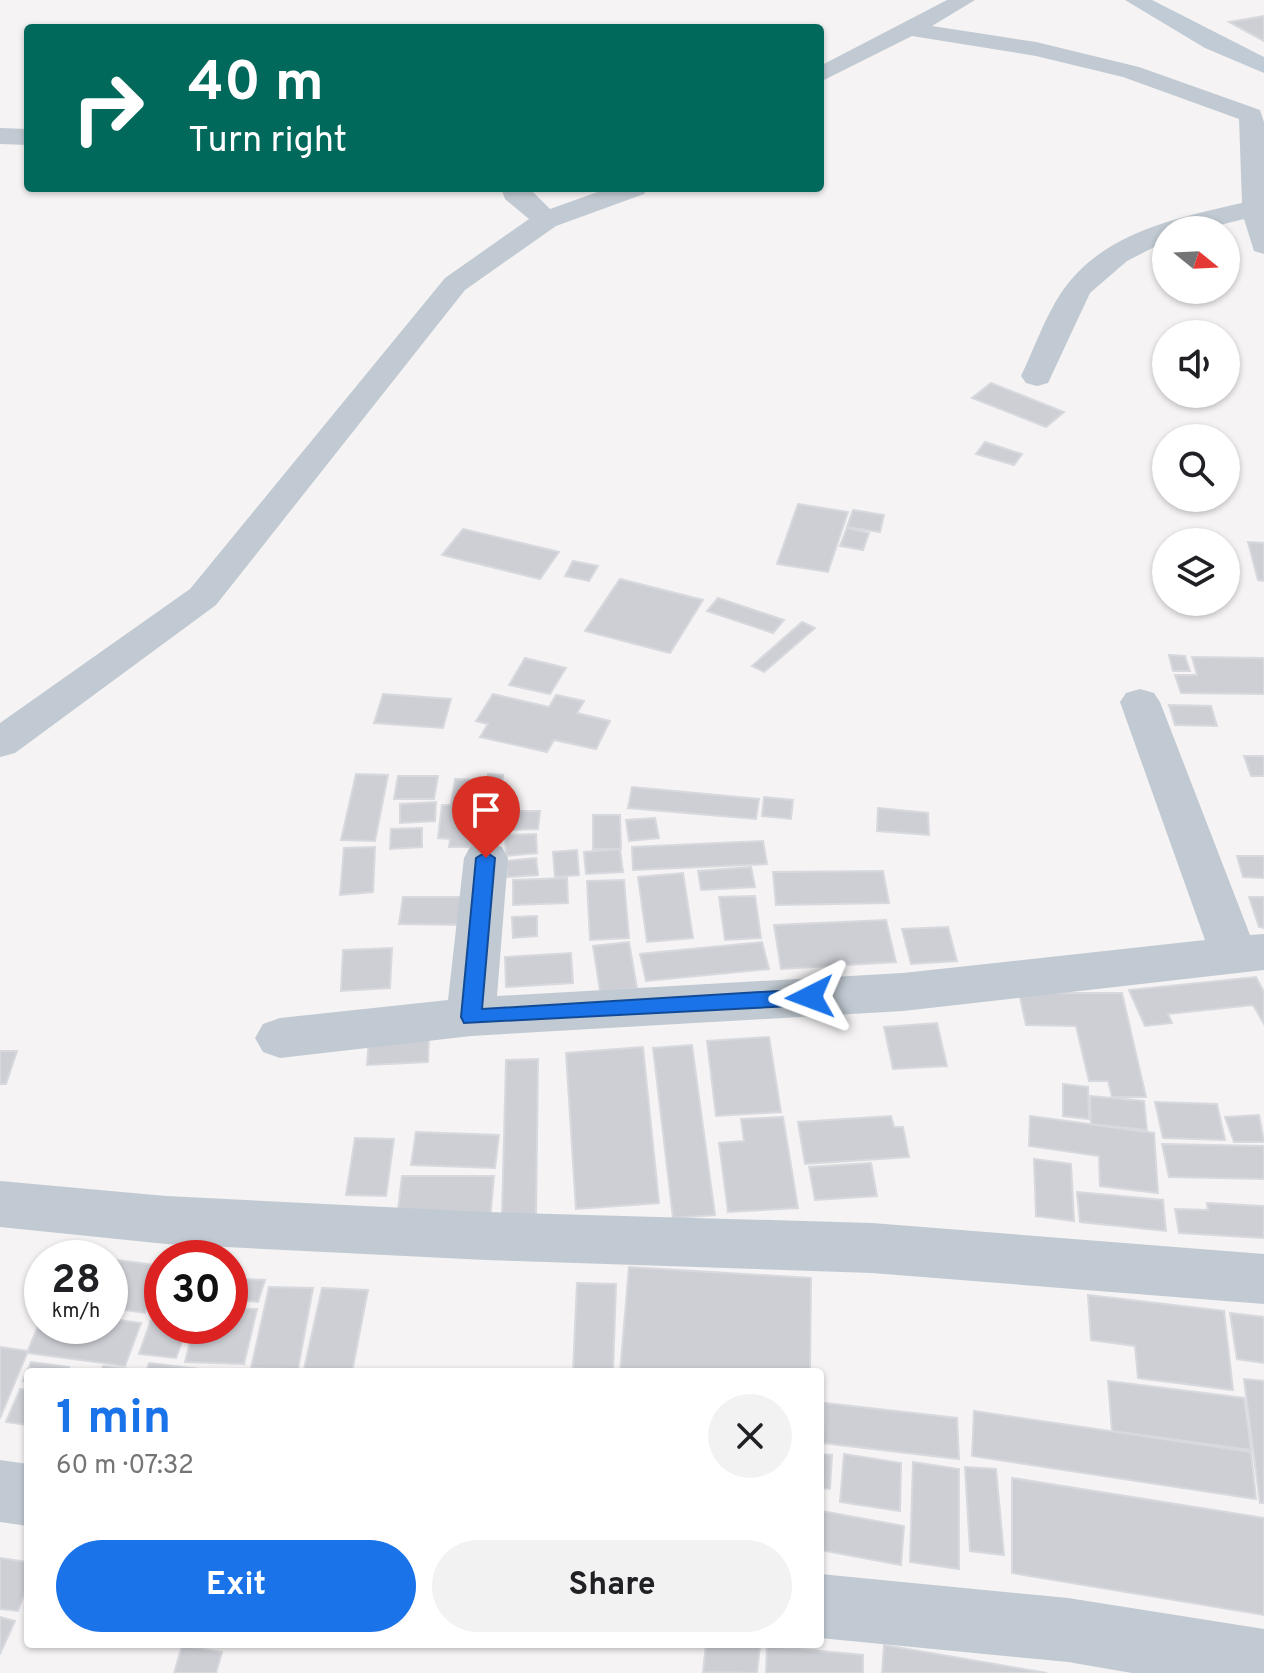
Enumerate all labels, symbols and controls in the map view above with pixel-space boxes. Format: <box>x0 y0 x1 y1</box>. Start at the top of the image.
text: 40 m <box>188 50 324 120</box>
icon: right <box>56 56 160 160</box>
text: Turn right <box>188 119 347 165</box>
north arrow <box>1152 216 1240 304</box>
map controls <box>1152 216 1240 616</box>
button: sound <box>1152 320 1240 408</box>
button: search <box>1152 424 1240 512</box>
button: layers <box>1152 528 1240 616</box>
pin <box>452 776 520 858</box>
icon: arrive <box>464 788 508 832</box>
position arrow <box>768 955 852 1039</box>
speed limit sign: 30 <box>144 1240 248 1344</box>
text: 28 <box>51 1257 101 1307</box>
text: km/h <box>52 1299 100 1325</box>
text: 1 min <box>56 1390 171 1450</box>
button: close <box>708 1394 792 1478</box>
text: 60 m · 07:32 <box>56 1450 194 1483</box>
button: Exit <box>56 1540 416 1632</box>
button: Share <box>432 1540 792 1632</box>

